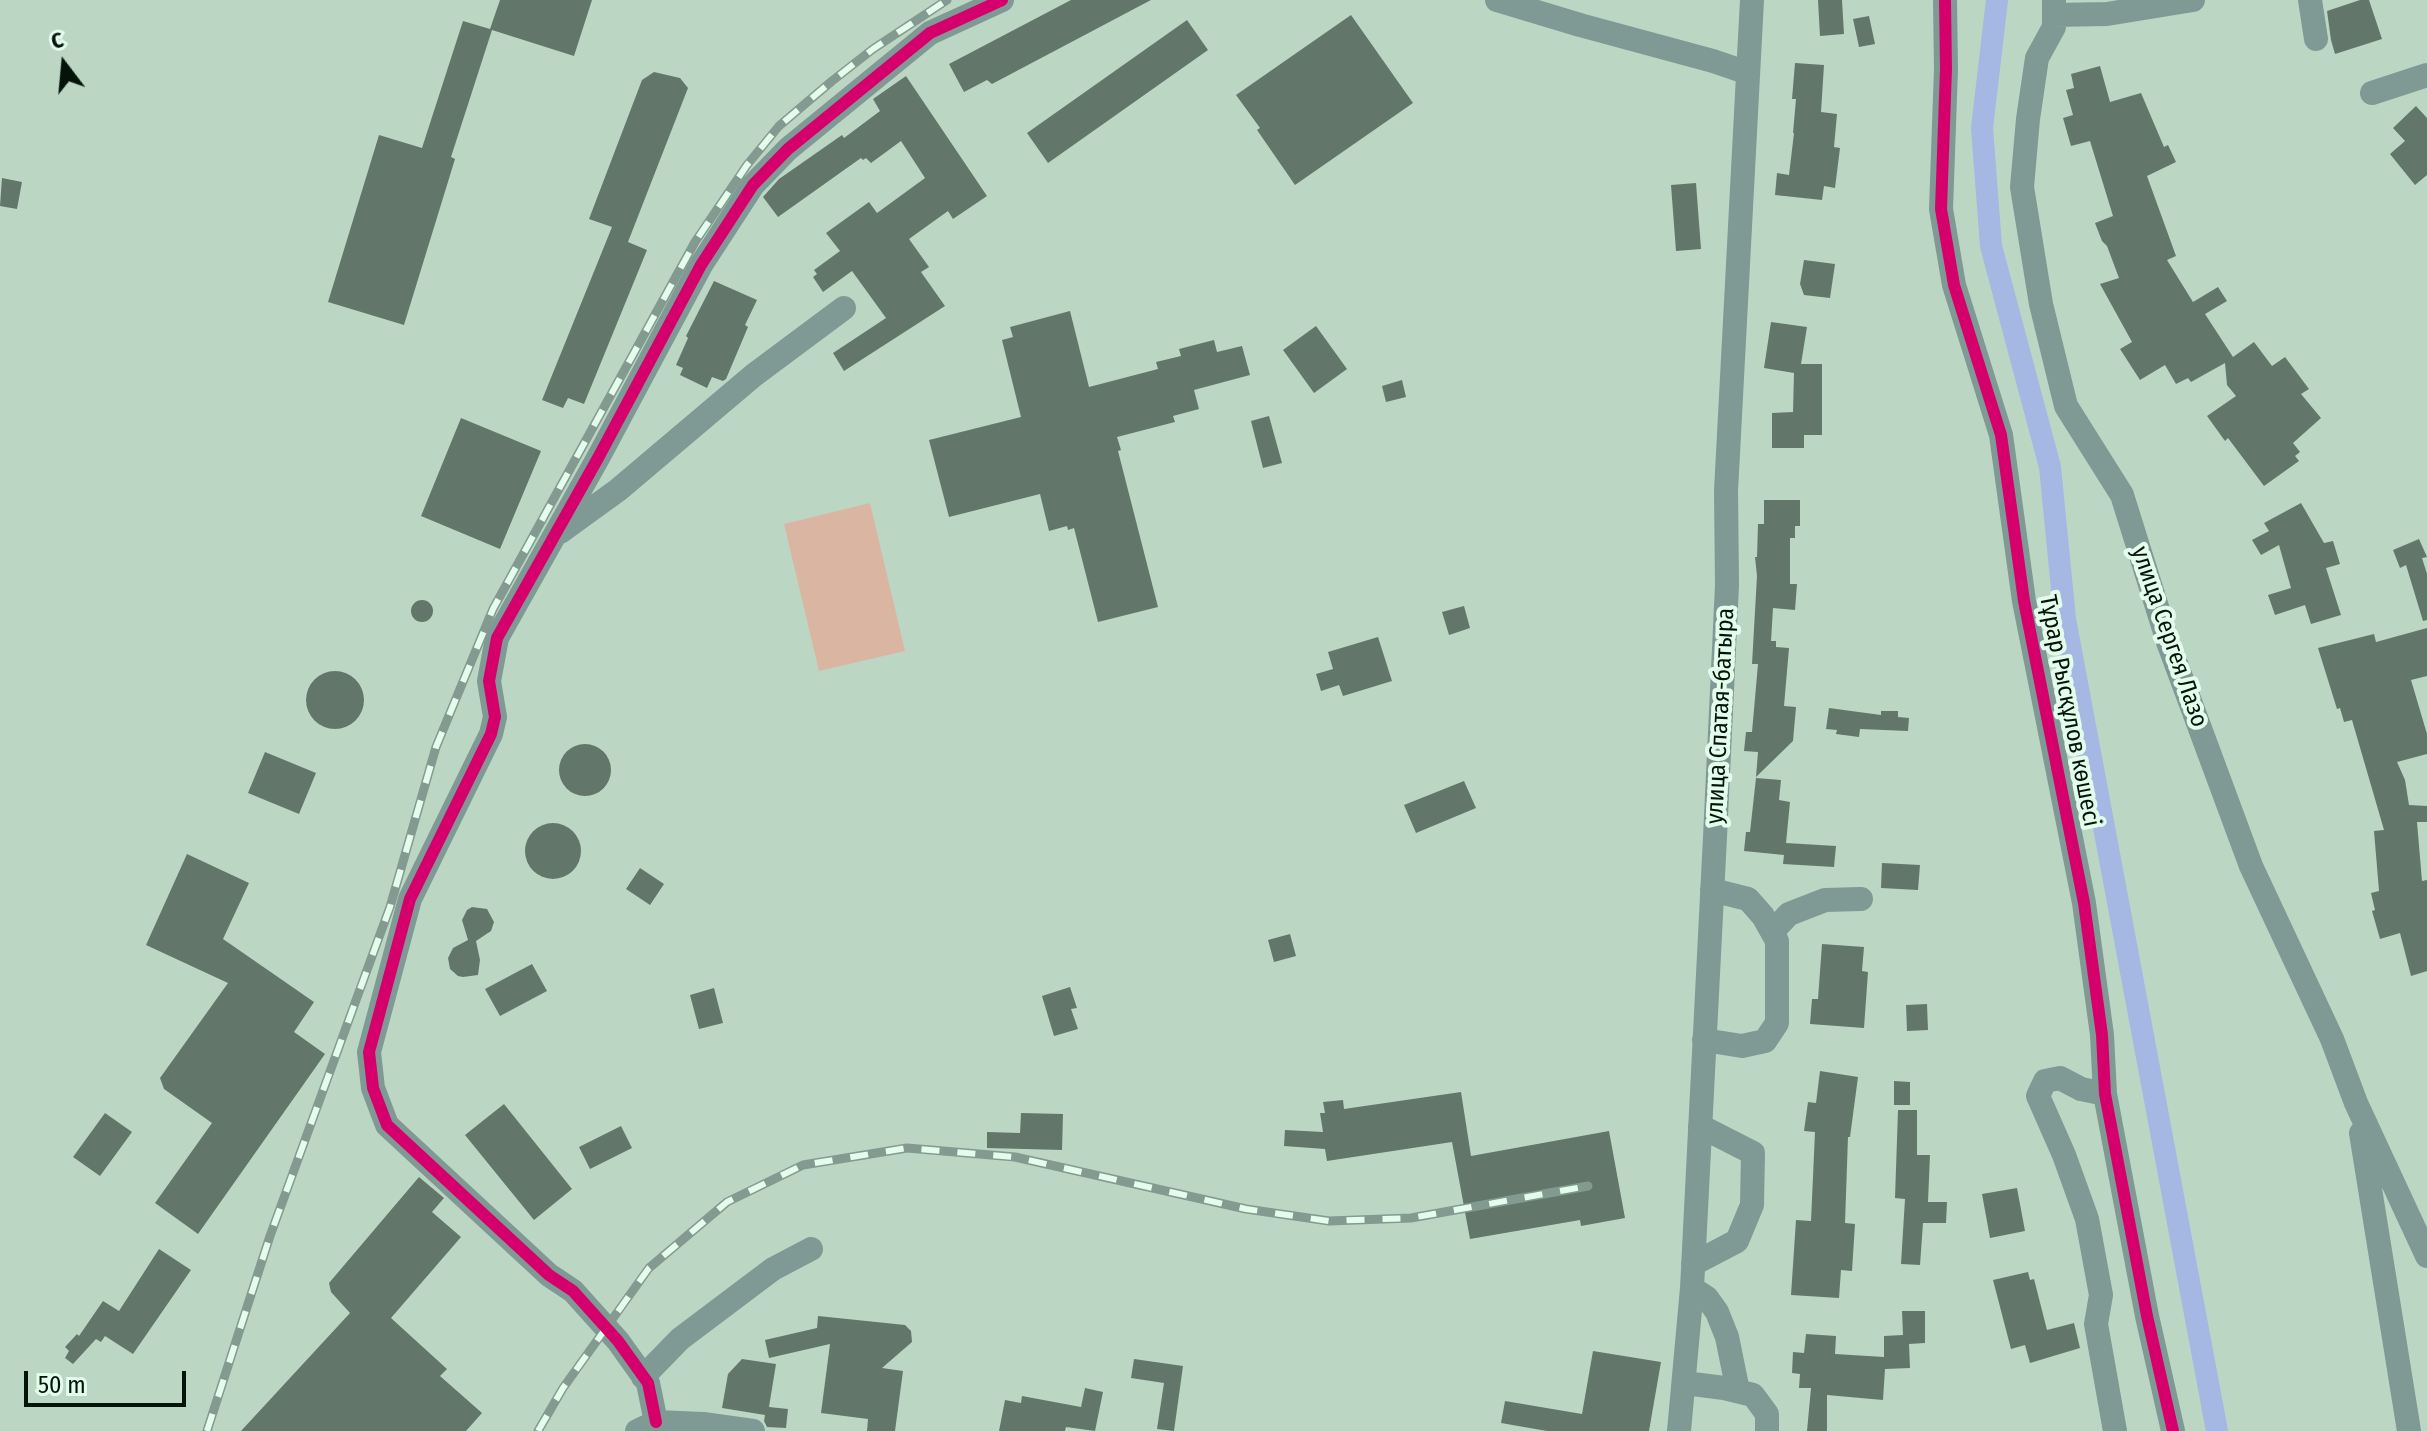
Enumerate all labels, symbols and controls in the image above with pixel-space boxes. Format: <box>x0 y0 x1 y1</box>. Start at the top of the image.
north arrow <box>24 24 104 104</box>
text: С <box>48 26 67 55</box>
street label: улица Сергея Лазо <box>2125 543 2213 731</box>
street label: Тұрар Рысқұлов көшесі <box>2032 593 2106 829</box>
street label: улица Спатая-батыра <box>1701 607 1741 825</box>
scale bar <box>28 1355 190 1405</box>
text: 50 m <box>38 1371 86 1399</box>

